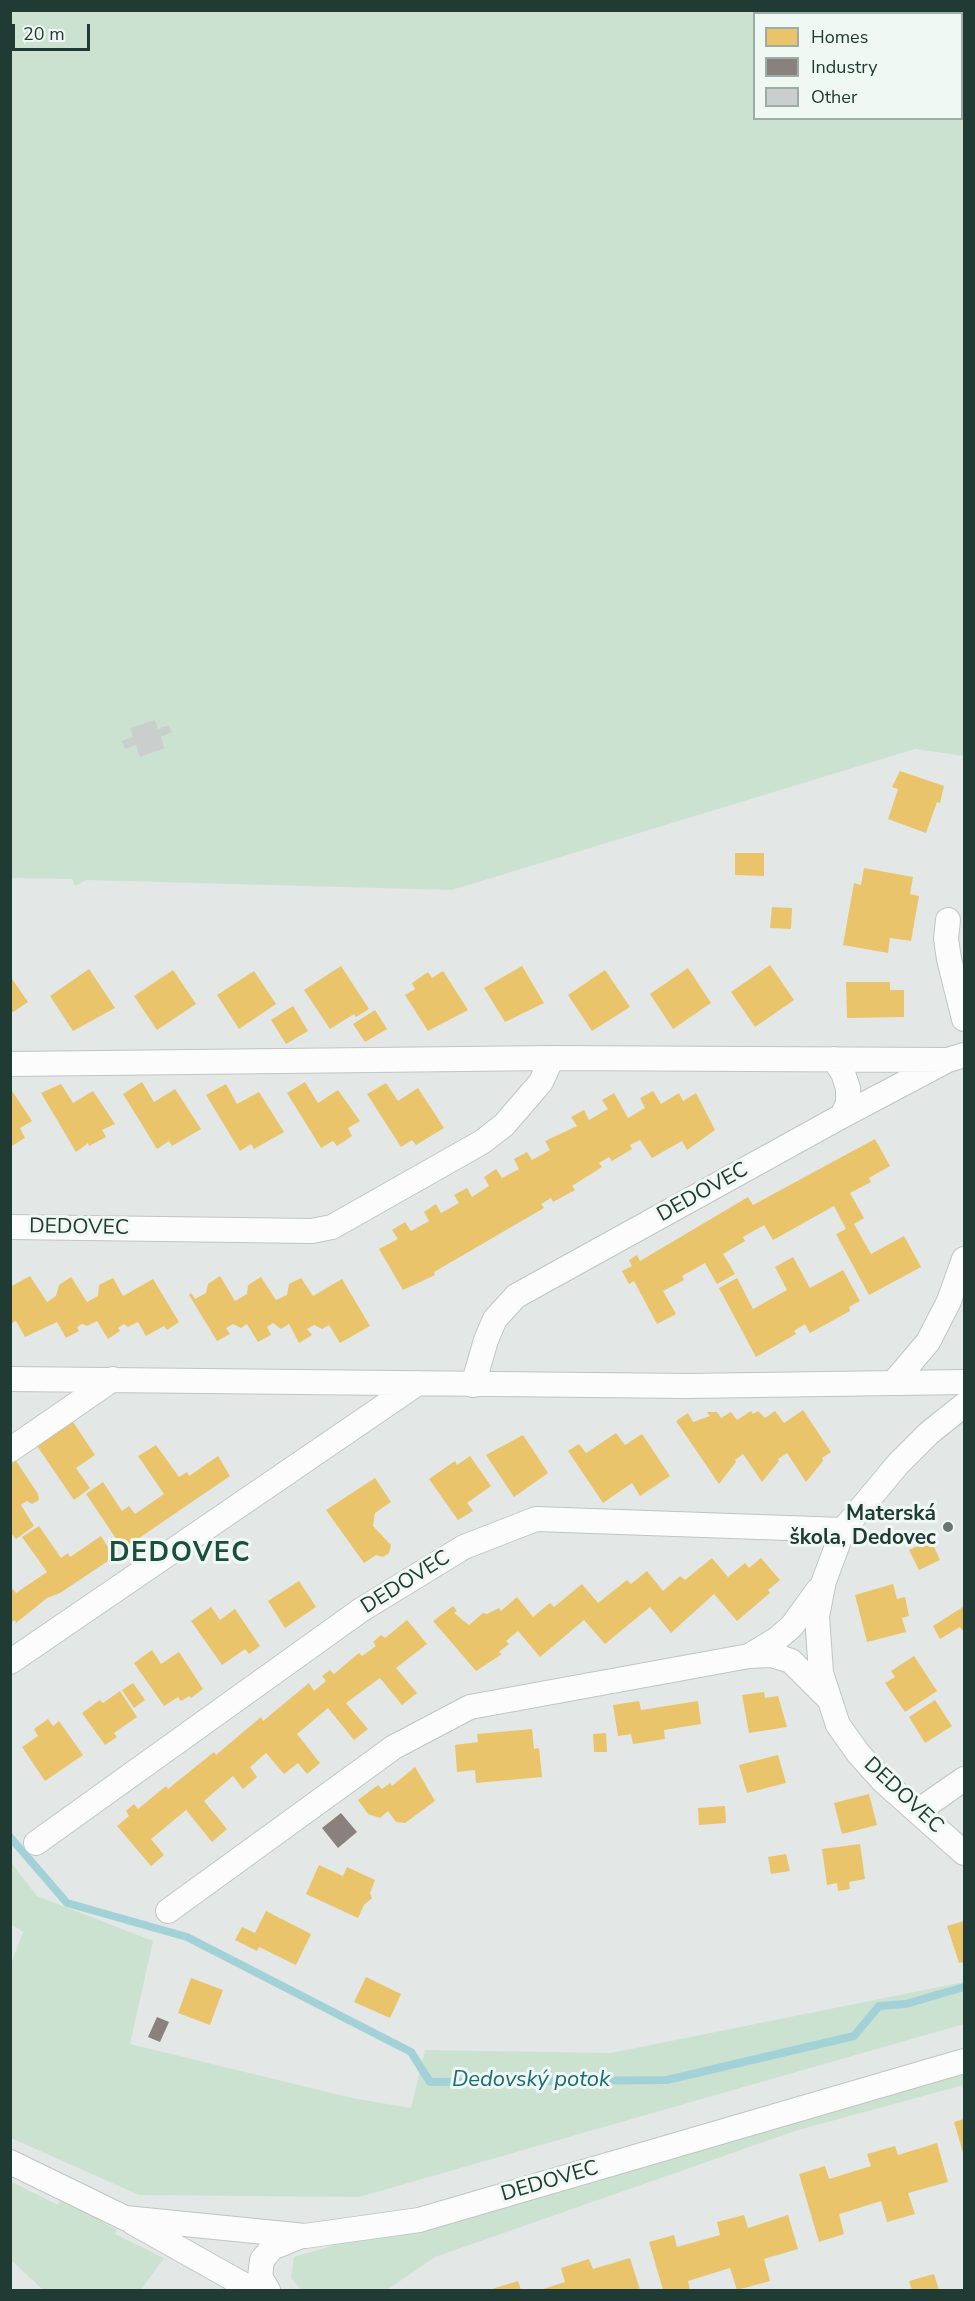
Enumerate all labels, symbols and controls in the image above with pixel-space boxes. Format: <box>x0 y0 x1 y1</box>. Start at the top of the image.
scale bar <box>15 12 93 50</box>
legend <box>753 12 963 120</box>
text: 20 m <box>23 22 65 46</box>
text: Homes <box>811 25 868 49</box>
text: Industry <box>811 55 878 79</box>
text: Other <box>811 85 857 109</box>
street label: DEDOVEC <box>653 1158 753 1228</box>
street label: DEDOVEC <box>29 1215 129 1241</box>
place label: Materská škola, Dedovec <box>790 1502 936 1552</box>
marker: Materská škola, Dedovec <box>941 1520 955 1534</box>
district label: DEDOVEC <box>109 1538 251 1570</box>
street label: DEDOVEC <box>357 1546 455 1620</box>
street label: DEDOVEC <box>858 1753 948 1839</box>
water label: Dedovský potok <box>452 2068 610 2094</box>
street label: DEDOVEC <box>498 2156 602 2208</box>

